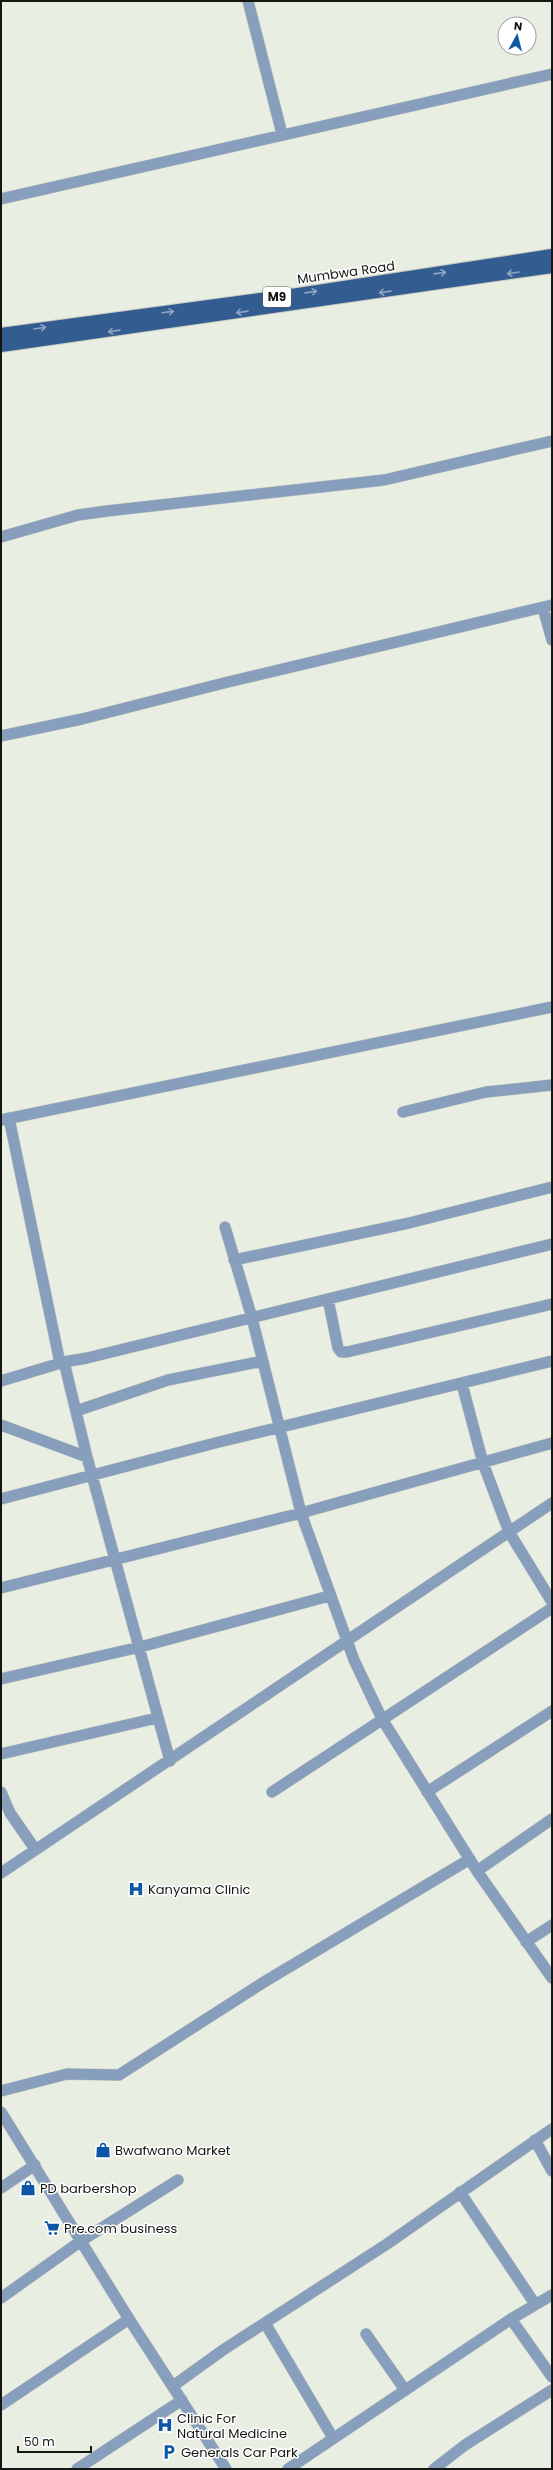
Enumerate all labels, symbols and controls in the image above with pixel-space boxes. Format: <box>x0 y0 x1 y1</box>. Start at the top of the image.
north arrow <box>497 16 537 56</box>
text: N <box>513 18 523 35</box>
street label: Mumbwa Road <box>296 256 396 289</box>
one-way arrow <box>433 269 446 277</box>
one-way arrow <box>507 269 520 277</box>
road number: M9 <box>263 287 291 307</box>
one-way arrow <box>304 288 317 296</box>
one-way arrow <box>379 288 392 296</box>
one-way arrow <box>162 308 175 316</box>
one-way arrow <box>236 308 249 316</box>
one-way arrow <box>33 324 46 332</box>
one-way arrow <box>108 327 121 335</box>
hospital icon: Kanyama Clinic <box>127 1880 145 1898</box>
place label: Kanyama Clinic <box>148 1880 251 1899</box>
shop icon: Bwafwano Market <box>94 2141 112 2159</box>
place label: Bwafwano Market <box>115 2141 231 2160</box>
shop icon: PD barbershop <box>19 2179 37 2197</box>
place label: PD barbershop <box>40 2179 137 2198</box>
supermarket icon: Pre.com business <box>43 2219 61 2237</box>
place label: Pre.com business <box>64 2219 177 2238</box>
place label: Clinic For Natural Medicine <box>177 2409 287 2443</box>
hospital icon: Clinic For Natural Medicine <box>156 2416 174 2434</box>
scale bar <box>18 2428 91 2454</box>
text: 50 m <box>24 2433 55 2450</box>
parking icon: Generals Car Park <box>160 2443 178 2461</box>
place label: Generals Car Park <box>181 2443 298 2462</box>

